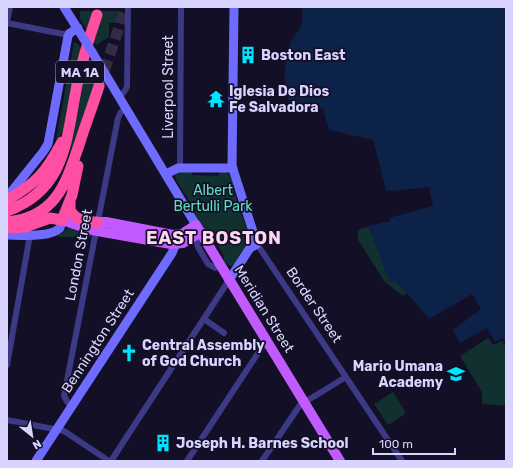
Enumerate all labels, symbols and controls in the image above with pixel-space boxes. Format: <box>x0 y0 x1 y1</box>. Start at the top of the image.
street label: Liverpool Street <box>160 35 177 139</box>
building icon: Boston East <box>238 45 258 65</box>
place label: Boston East <box>261 47 346 64</box>
road number: MA 1A <box>56 61 104 83</box>
place label: Iglesia De Dios Fe Salvadora <box>229 83 330 116</box>
temple icon: Iglesia De Dios Fe Salvadora <box>206 89 226 109</box>
park label: Albert Bertulli Park <box>173 182 253 215</box>
street label: London Street <box>62 207 96 302</box>
district label: EAST BOSTON <box>146 227 282 249</box>
street label: Meridian Street <box>230 262 298 356</box>
street label: Border Street <box>282 264 346 347</box>
street label: Bennington Street <box>58 285 138 396</box>
place label: Central Assembly of God Church <box>142 337 265 370</box>
church icon: Central Assembly of God Church <box>119 343 139 363</box>
place label: Mario Umana Academy <box>353 358 444 391</box>
school or university icon: Mario Umana Academy <box>446 364 466 384</box>
north arrow <box>12 416 52 456</box>
scale bar <box>373 430 455 456</box>
building icon: Joseph H. Barnes School <box>153 433 173 453</box>
place label: Joseph H. Barnes School <box>176 435 349 452</box>
text: N <box>30 437 43 452</box>
text: 100 m <box>379 437 413 451</box>

